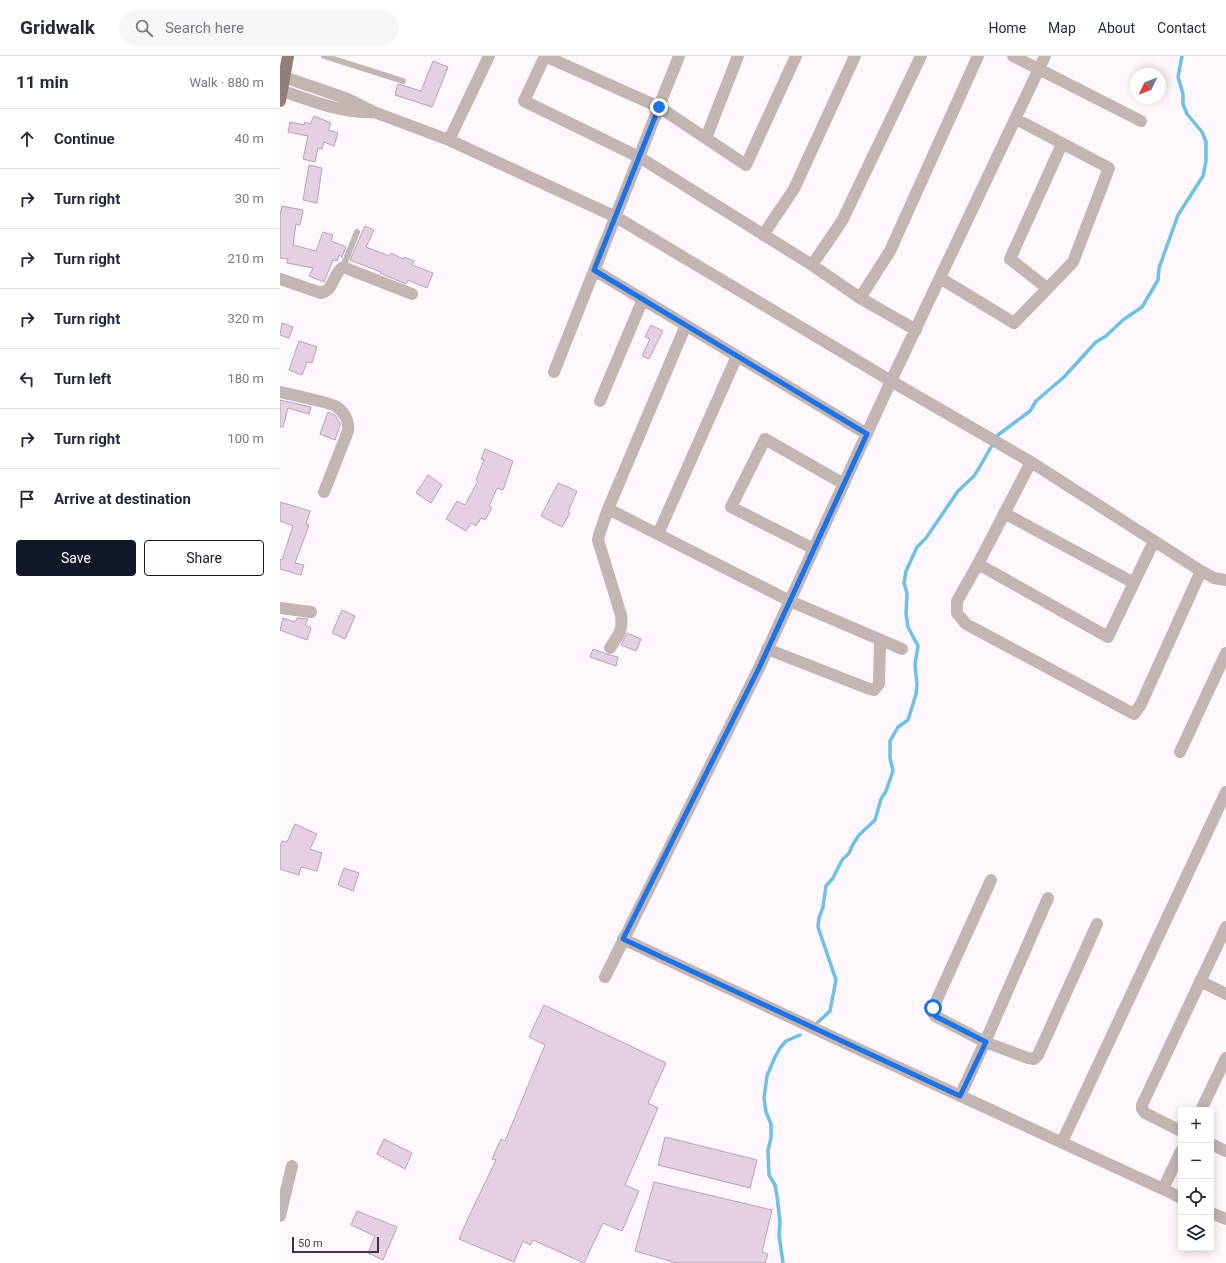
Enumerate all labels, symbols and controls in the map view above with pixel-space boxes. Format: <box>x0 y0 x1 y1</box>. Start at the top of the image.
search box <box>119 10 399 46</box>
text: Gridwalk <box>20 16 95 39</box>
icon: search <box>133 17 155 39</box>
text: Search here <box>165 19 244 37</box>
text: Home <box>988 20 1026 36</box>
text: Map <box>1048 20 1076 36</box>
text: About <box>1098 20 1135 36</box>
text: Contact <box>1157 20 1206 36</box>
north arrow <box>1130 68 1166 104</box>
text: 11 min <box>16 72 69 92</box>
text: Walk · 880 m <box>189 75 264 90</box>
route end <box>650 98 668 116</box>
icon: ahead <box>16 128 38 150</box>
text: Continue <box>54 130 115 148</box>
text: 40 m <box>235 131 264 146</box>
icon: right <box>16 188 38 210</box>
text: Turn right <box>54 190 120 208</box>
text: 30 m <box>235 191 264 206</box>
icon: right <box>16 248 38 270</box>
text: Turn right <box>54 250 120 268</box>
text: 210 m <box>227 251 264 266</box>
icon: right <box>16 308 38 330</box>
text: Turn right <box>54 310 120 328</box>
text: 320 m <box>227 311 264 326</box>
icon: left <box>16 368 38 390</box>
text: Turn left <box>54 370 111 388</box>
text: 180 m <box>227 371 264 386</box>
icon: right <box>16 428 38 450</box>
text: Turn right <box>54 430 120 448</box>
text: 100 m <box>227 431 264 446</box>
icon: arrive <box>16 488 38 510</box>
text: Arrive at destination <box>54 490 191 508</box>
button: Save <box>16 540 136 576</box>
button: Share <box>144 540 264 576</box>
route start <box>924 999 942 1017</box>
map controls <box>1178 1107 1214 1251</box>
button: + <box>1178 1107 1214 1143</box>
button: − <box>1178 1143 1214 1179</box>
button: locate <box>1178 1179 1214 1215</box>
button: layers <box>1178 1215 1214 1251</box>
scale bar <box>292 1235 379 1254</box>
text: 50 m <box>298 1237 323 1250</box>

